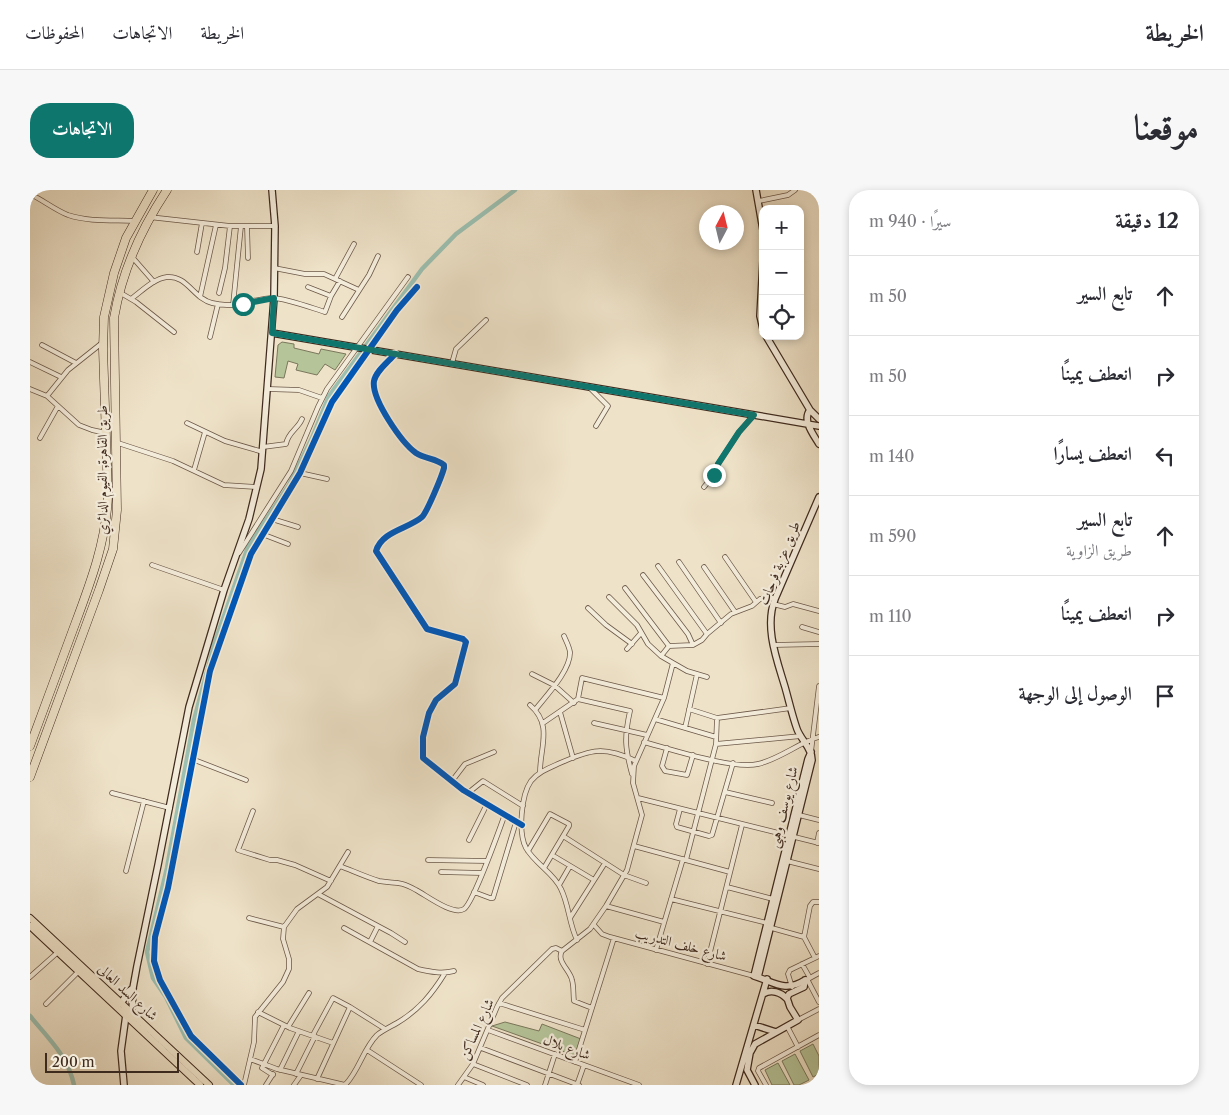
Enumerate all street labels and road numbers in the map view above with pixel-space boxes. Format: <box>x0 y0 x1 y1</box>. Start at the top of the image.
street label: طريق القاهرة, الفيوم الدائري <box>93 405 115 535</box>
street label: طريق عزبة فرحات <box>754 518 805 608</box>
street label: شارع يوسف وهبى <box>764 764 805 850</box>
street label: شارع خلف التدريب <box>632 923 729 968</box>
street label: شارع السد العالى <box>92 960 162 1027</box>
street label: شارع المساكن <box>454 996 501 1064</box>
street label: شارع بلال <box>540 1030 593 1067</box>

